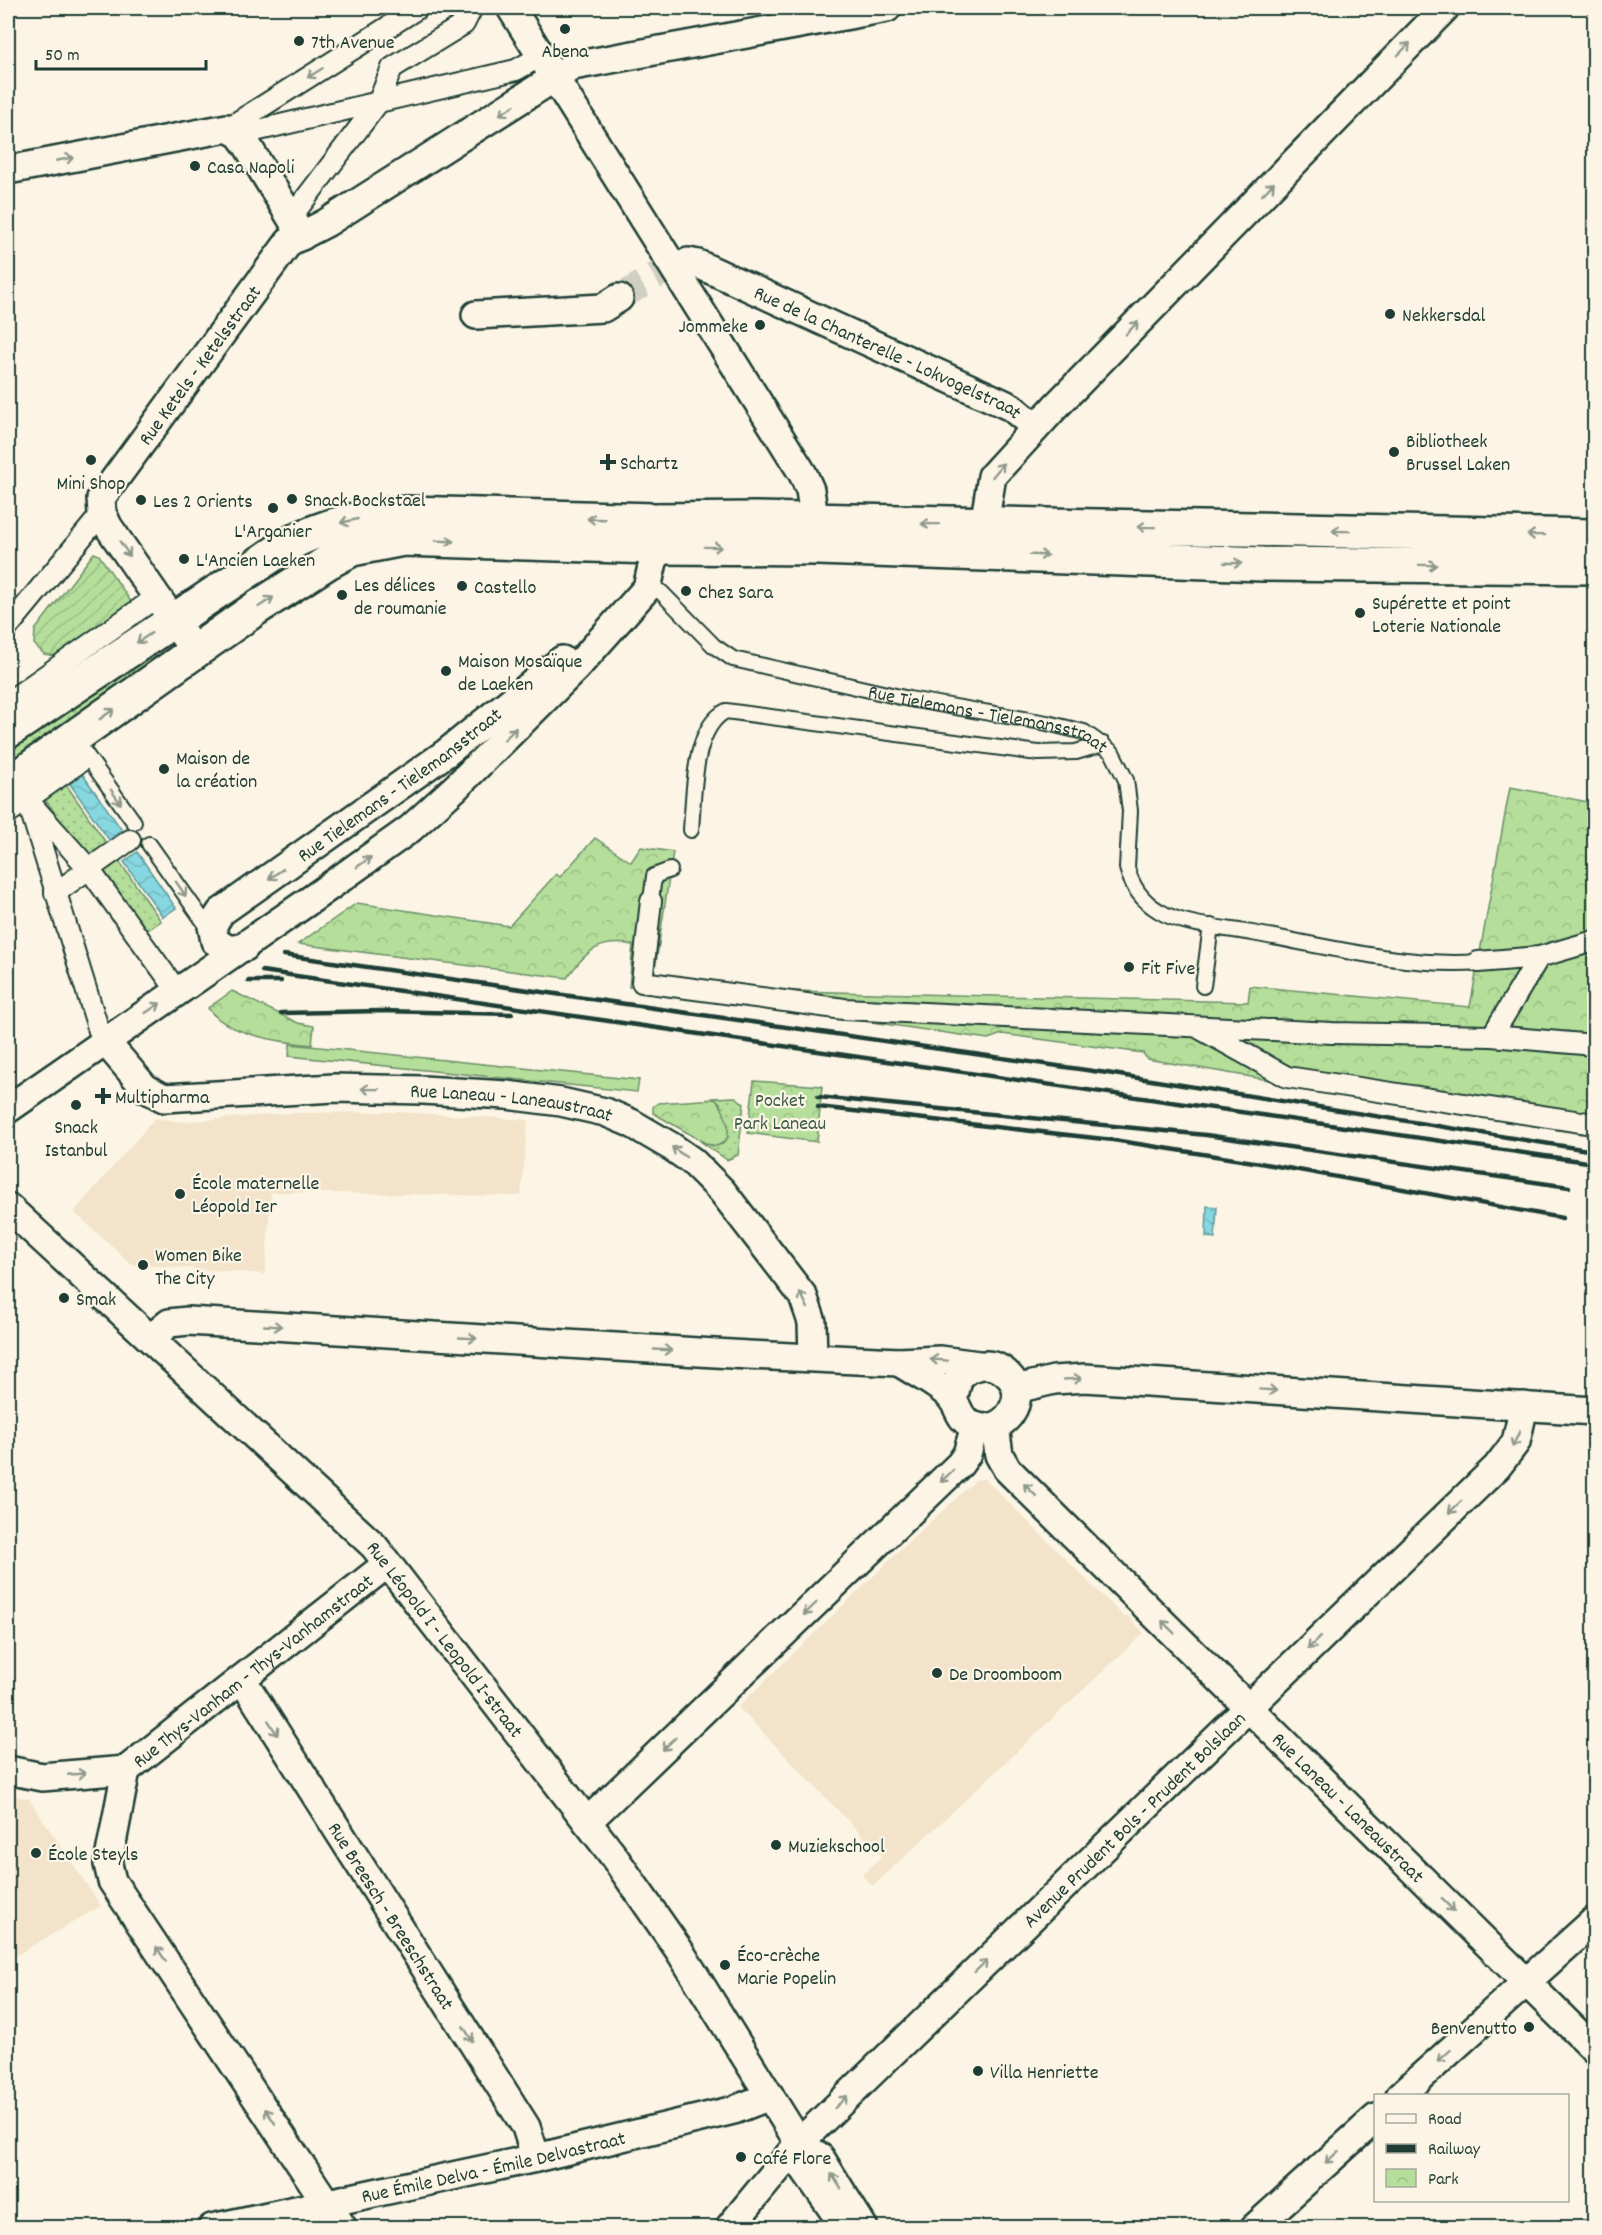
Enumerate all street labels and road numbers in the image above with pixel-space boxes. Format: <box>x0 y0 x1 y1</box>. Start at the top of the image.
street label: Rue de la Chanterelle - Lokvogelstraat <box>749 280 1027 427</box>
street label: Rue Ketels - Ketelsstraat <box>133 281 270 452</box>
street label: Rue Tielemans - Tielemansstraat <box>865 679 1113 762</box>
street label: Rue Tielemans - Tielemansstraat <box>293 702 509 871</box>
street label: Rue Laneau - Laneaustraat <box>410 1079 617 1131</box>
street label: Rue Léopold I - Leopold I-straat <box>358 1536 528 1745</box>
street label: Rue Thys-Vanham - Thys-Vanhamstraat <box>128 1569 380 1776</box>
street label: Avenue Prudent Bols - Prudent Bolslaan <box>1018 1706 1253 1936</box>
street label: Rue Laneau - Laneaustraat <box>1264 1727 1429 1891</box>
street label: Rue Breesch - Breeschstraat <box>319 1818 459 2016</box>
street label: Rue Émile Delva - Émile Delvastraat <box>359 2126 629 2212</box>

